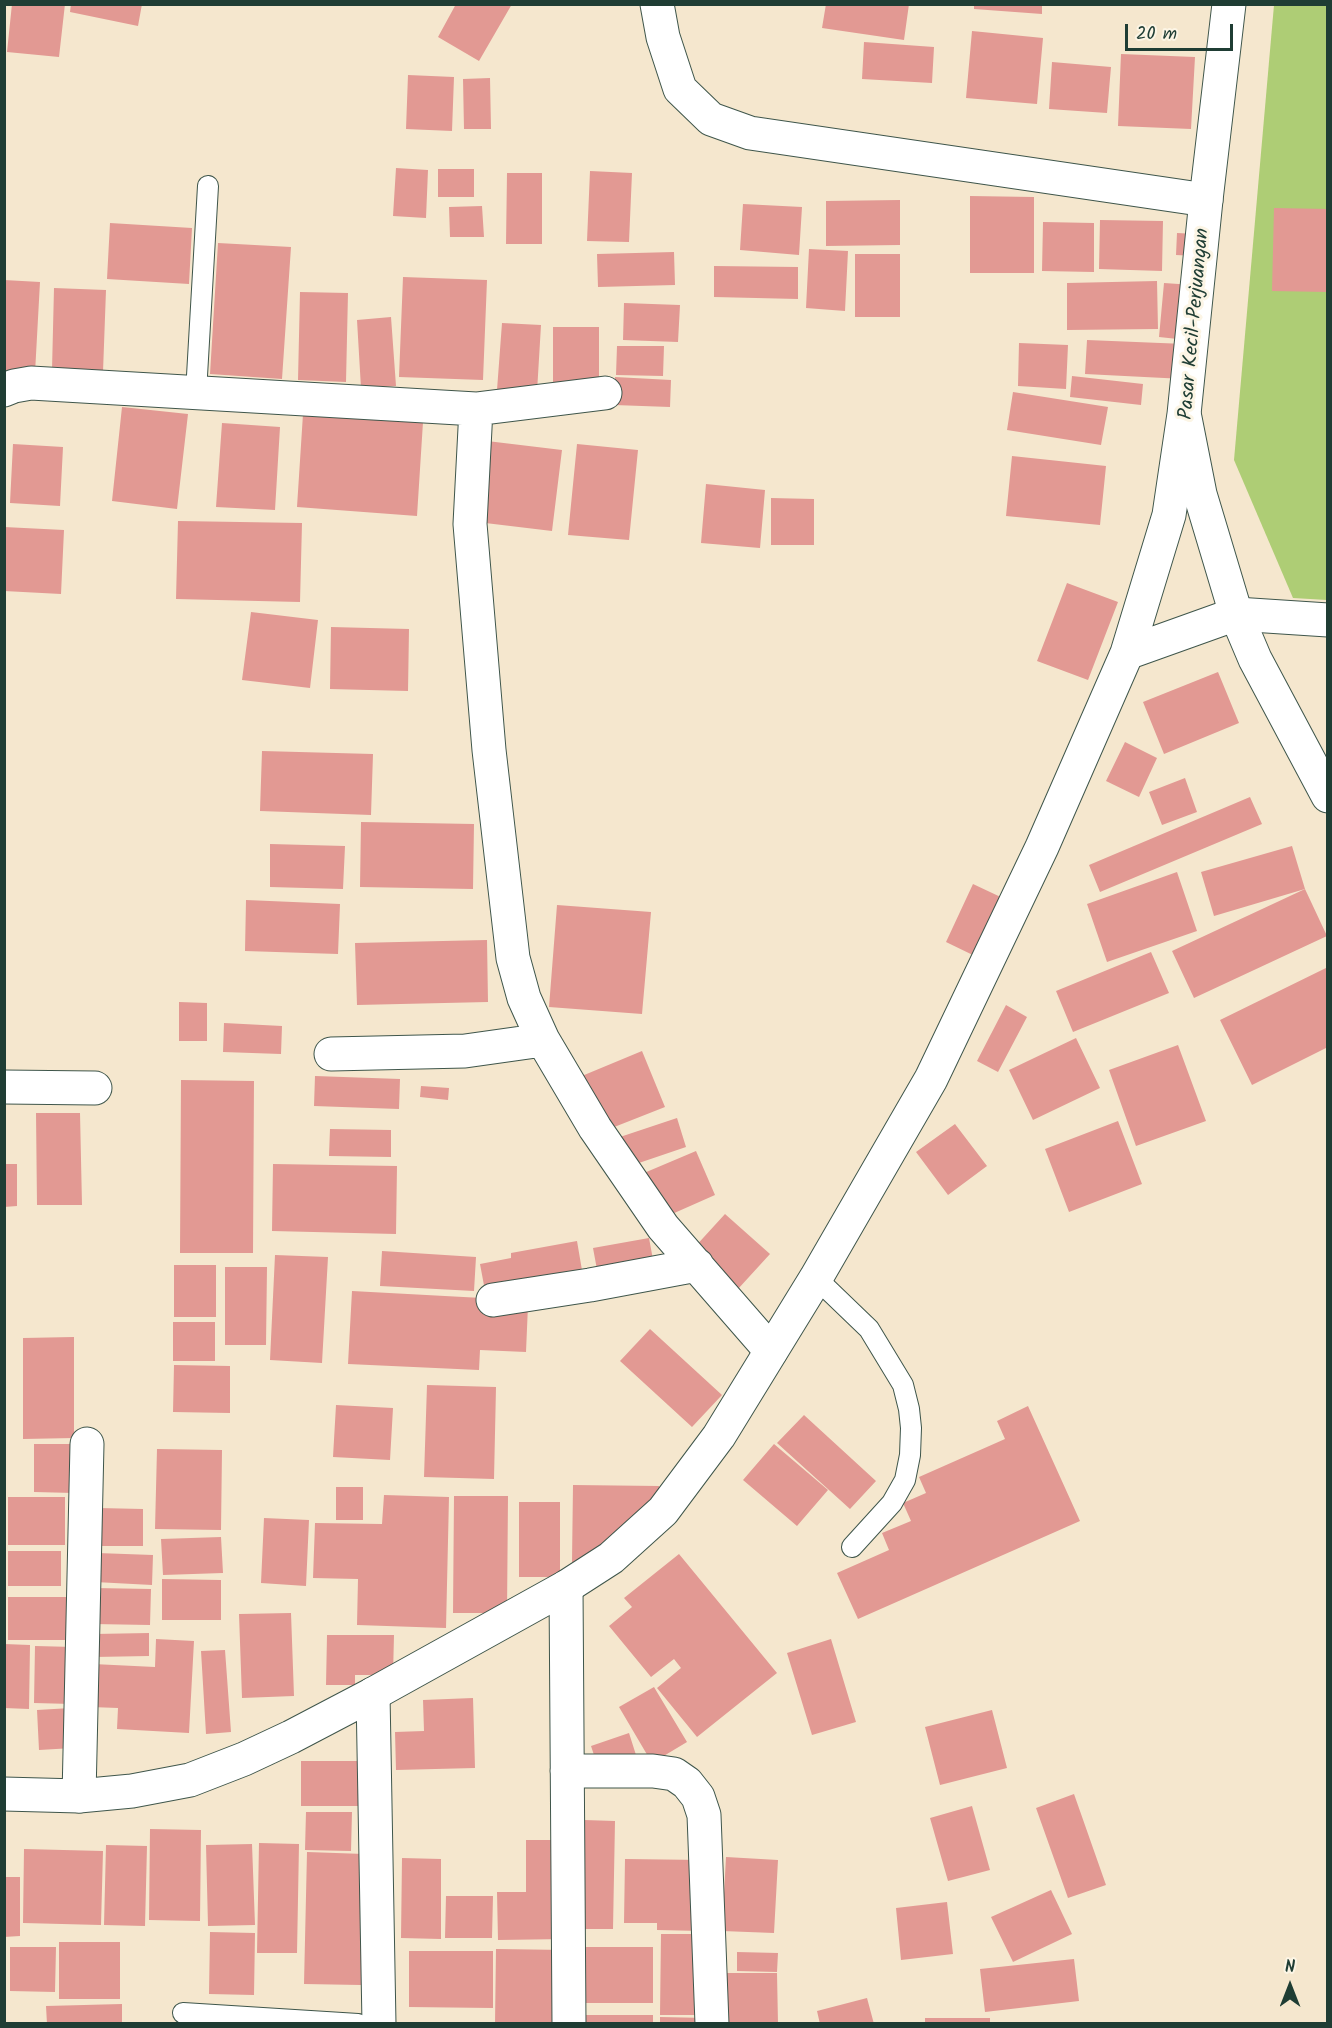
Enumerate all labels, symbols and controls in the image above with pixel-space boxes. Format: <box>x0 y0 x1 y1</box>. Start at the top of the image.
scale bar <box>1128 12 1236 50</box>
text: 20 m <box>1136 20 1177 49</box>
street label: Pasar Kecil-Perjuangan <box>1176 227 1216 421</box>
text: N <box>1285 1955 1295 1980</box>
north arrow <box>1260 1956 1320 2016</box>

